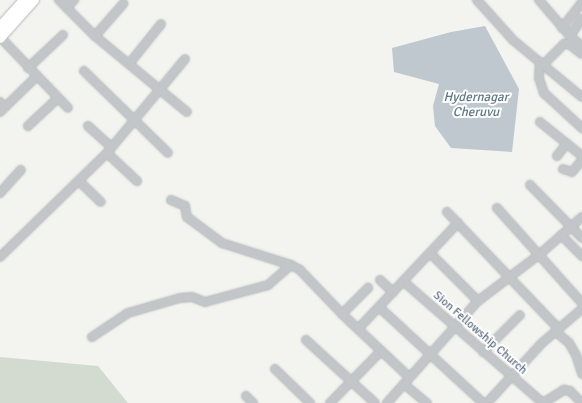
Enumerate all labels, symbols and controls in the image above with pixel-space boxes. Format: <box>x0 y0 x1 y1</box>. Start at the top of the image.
water label: Hydernagar Cheruvu <box>444 90 508 121</box>
street label: Sion Fellowship Church <box>430 288 530 378</box>

